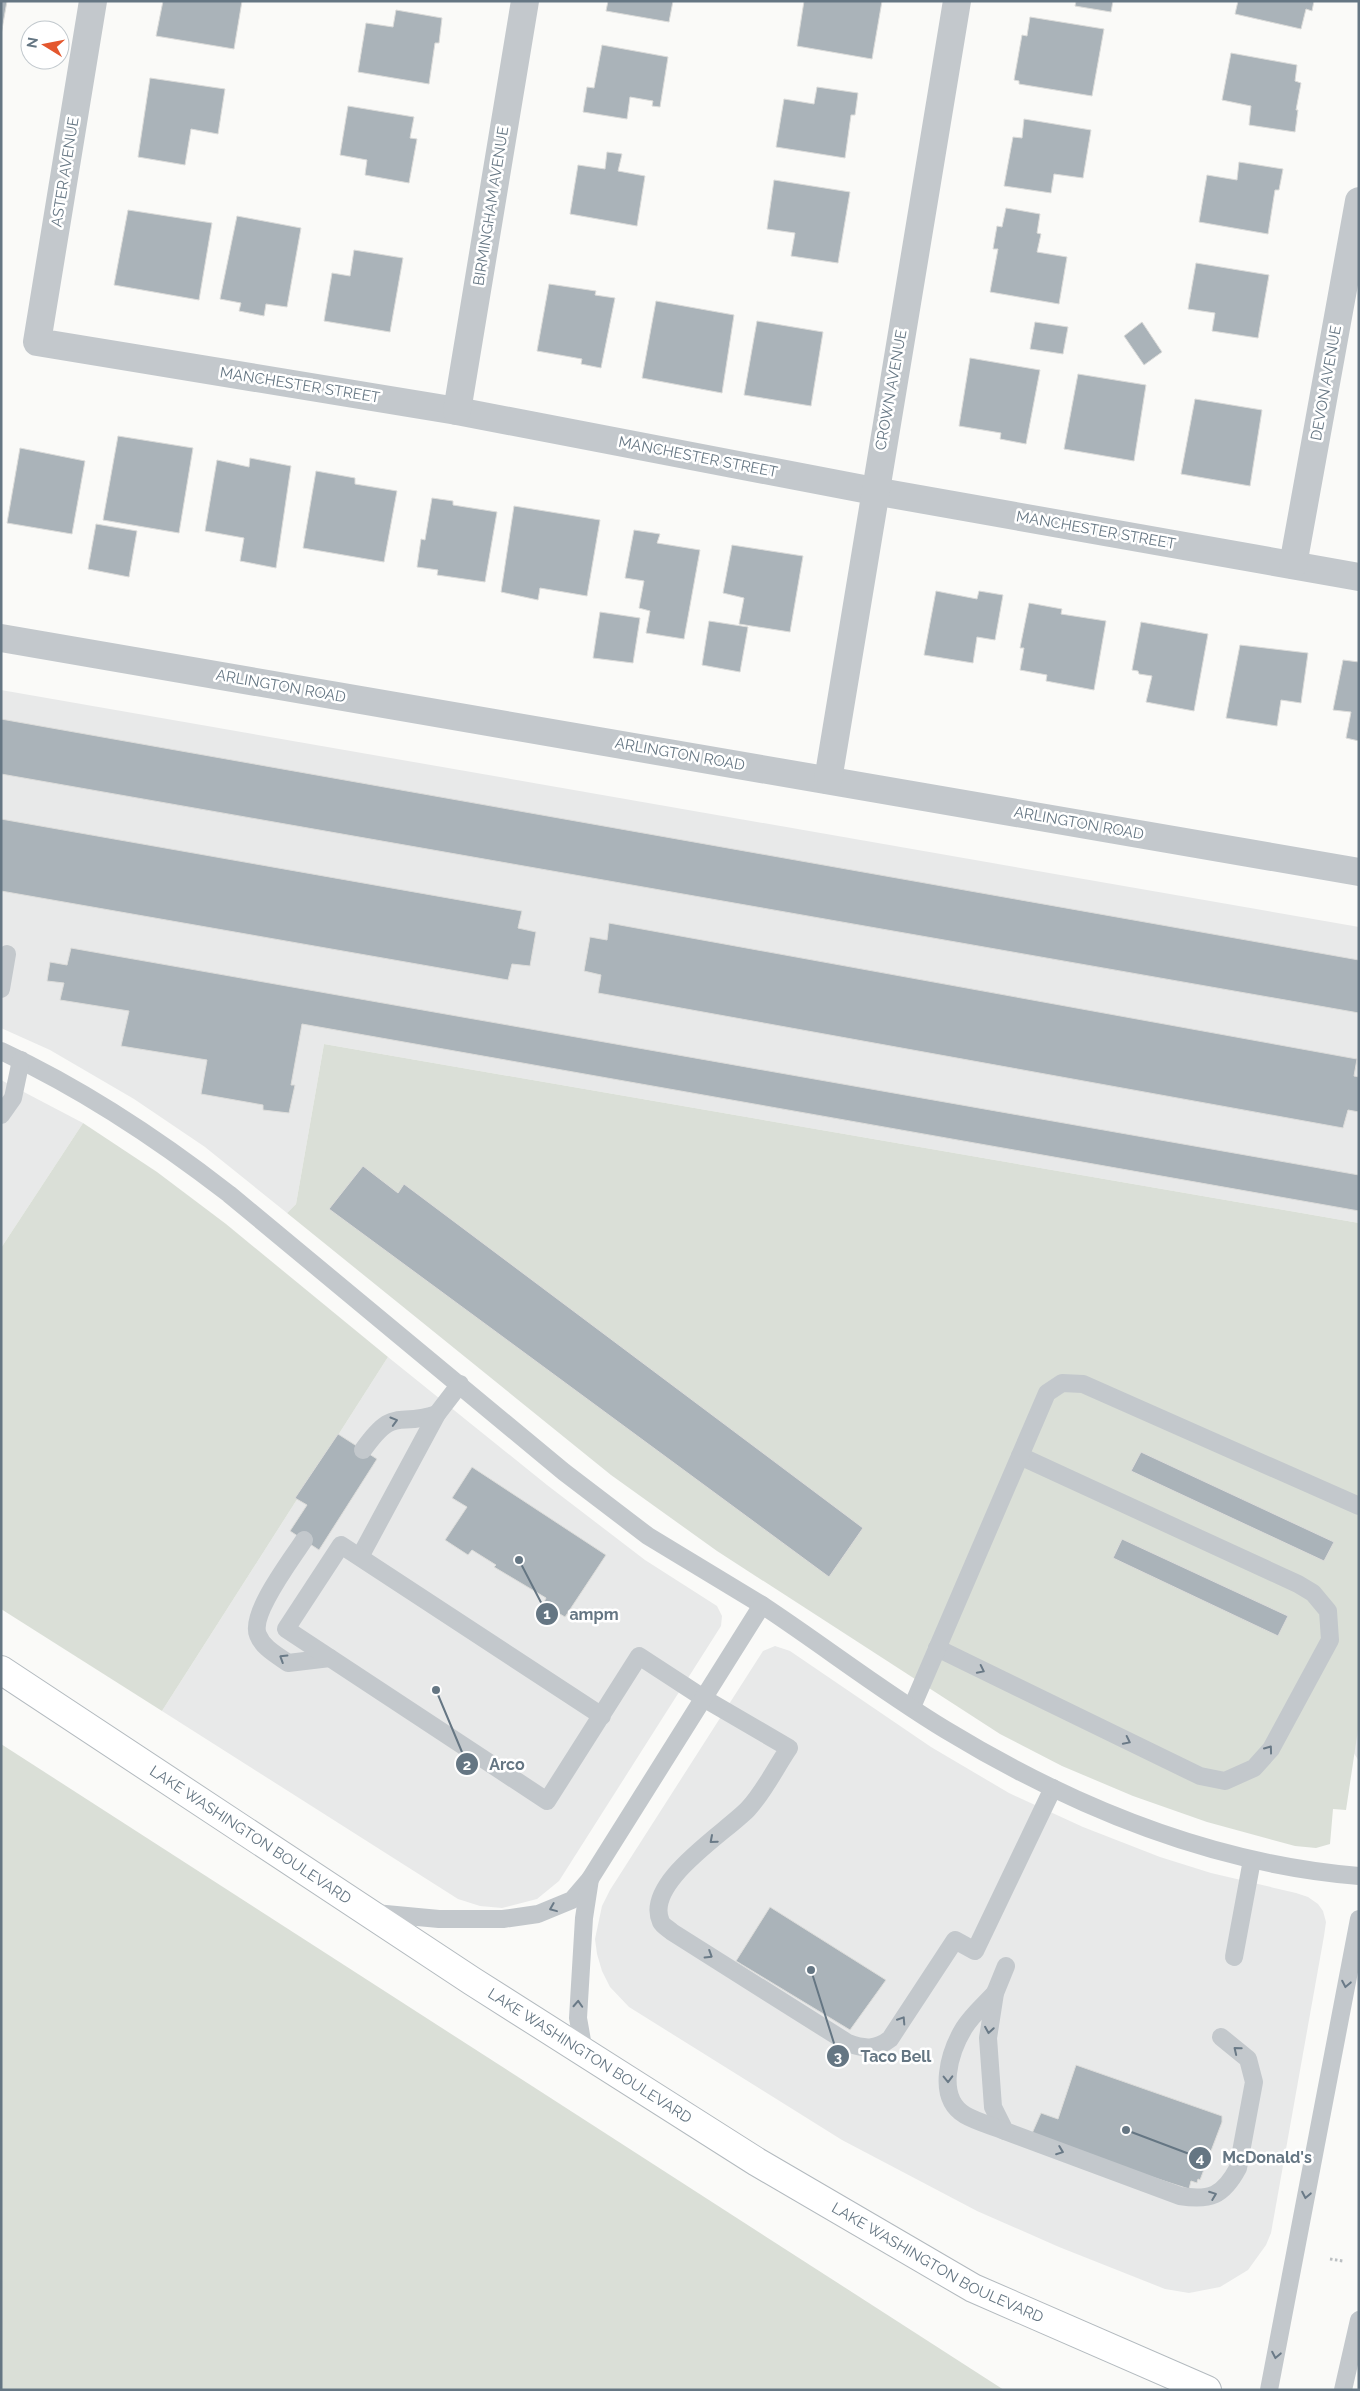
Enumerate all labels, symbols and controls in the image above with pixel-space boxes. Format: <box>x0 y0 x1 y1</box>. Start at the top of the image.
north arrow <box>20 20 70 70</box>
text: N <box>23 36 41 49</box>
street label: ASTER AVENUE <box>47 116 83 228</box>
street label: BIRMINGHAM AVENUE <box>470 125 512 287</box>
street label: DEVON AVENUE <box>1307 324 1345 442</box>
street label: CROWN AVENUE <box>872 328 910 452</box>
street label: MANCHESTER STREET <box>219 363 381 407</box>
street label: MANCHESTER STREET <box>617 433 779 481</box>
street label: MANCHESTER STREET <box>1015 507 1177 553</box>
street label: ARLINGTON ROAD <box>215 666 348 706</box>
street label: ARLINGTON ROAD <box>614 734 747 774</box>
street label: ARLINGTON ROAD <box>1013 803 1146 843</box>
one-way arrow <box>390 1416 398 1426</box>
callout: ampm <box>535 1599 629 1630</box>
text: 1 <box>543 1605 551 1623</box>
text: ampm <box>569 1605 619 1624</box>
one-way arrow <box>279 1655 288 1665</box>
one-way arrow <box>976 1663 985 1674</box>
one-way arrow <box>1122 1735 1131 1745</box>
one-way arrow <box>1263 1745 1272 1755</box>
callout: Arco <box>454 1749 535 1780</box>
text: Arco <box>489 1755 525 1774</box>
text: 2 <box>463 1756 471 1774</box>
street label: LAKE WASHINGTON BOULEVARD <box>146 1762 355 1908</box>
one-way arrow <box>709 1834 718 1843</box>
one-way arrow <box>549 1902 558 1912</box>
one-way arrow <box>703 1949 712 1959</box>
one-way arrow <box>1341 1979 1352 1988</box>
street label: LAKE WASHINGTON BOULEVARD <box>485 1984 695 2127</box>
one-way arrow <box>573 1999 584 2007</box>
one-way arrow <box>896 2017 906 2026</box>
one-way arrow <box>985 2025 995 2034</box>
callout: Taco Bell <box>826 2041 941 2072</box>
text: Taco Bell <box>861 2047 932 2066</box>
one-way arrow <box>1234 2047 1243 2056</box>
text: 3 <box>834 2048 842 2066</box>
one-way arrow <box>943 2076 954 2084</box>
callout: McDonald's <box>1187 2142 1322 2173</box>
one-way arrow <box>1055 2145 1064 2155</box>
text: McDonald's <box>1222 2148 1312 2167</box>
text: 4 <box>1196 2149 1205 2167</box>
one-way arrow <box>1208 2190 1217 2201</box>
one-way arrow <box>1301 2191 1311 2199</box>
street label: LAKE WASHINGTON BOULEVARD <box>829 2199 1046 2327</box>
one-way arrow <box>1271 2350 1281 2359</box>

